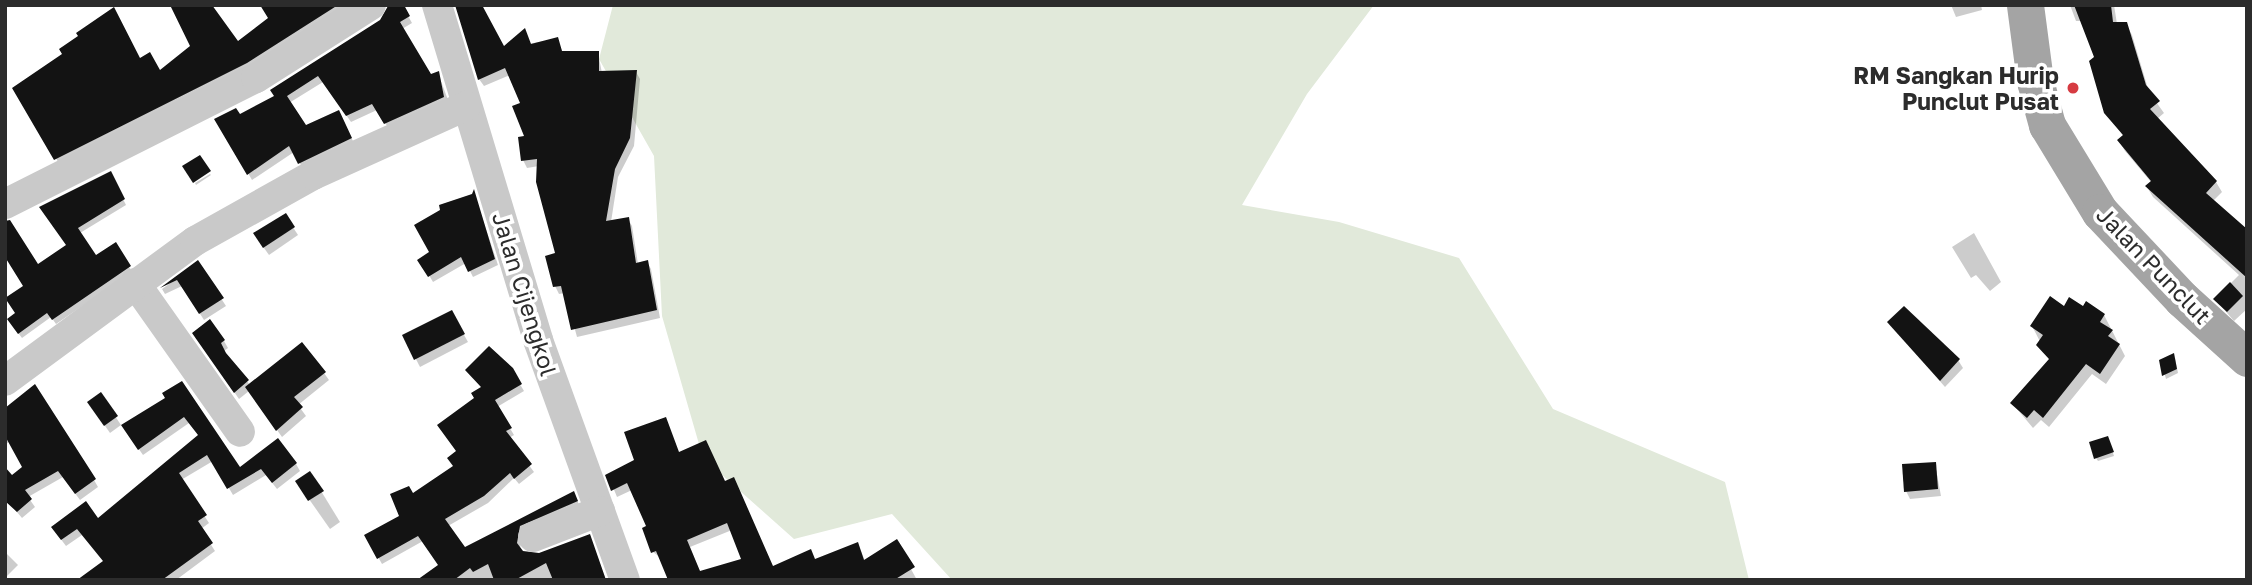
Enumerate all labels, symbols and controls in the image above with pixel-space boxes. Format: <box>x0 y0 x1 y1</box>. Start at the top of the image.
place label: RM Sangkan Hurip Punclut Pusat <box>1853 61 2059 115</box>
marker: RM Sangkan Hurip Punclut Pusat <box>2065 80 2081 96</box>
street label: Jalan Punclut <box>2091 201 2217 329</box>
street label: Jalan Cijengkol <box>487 209 563 379</box>

